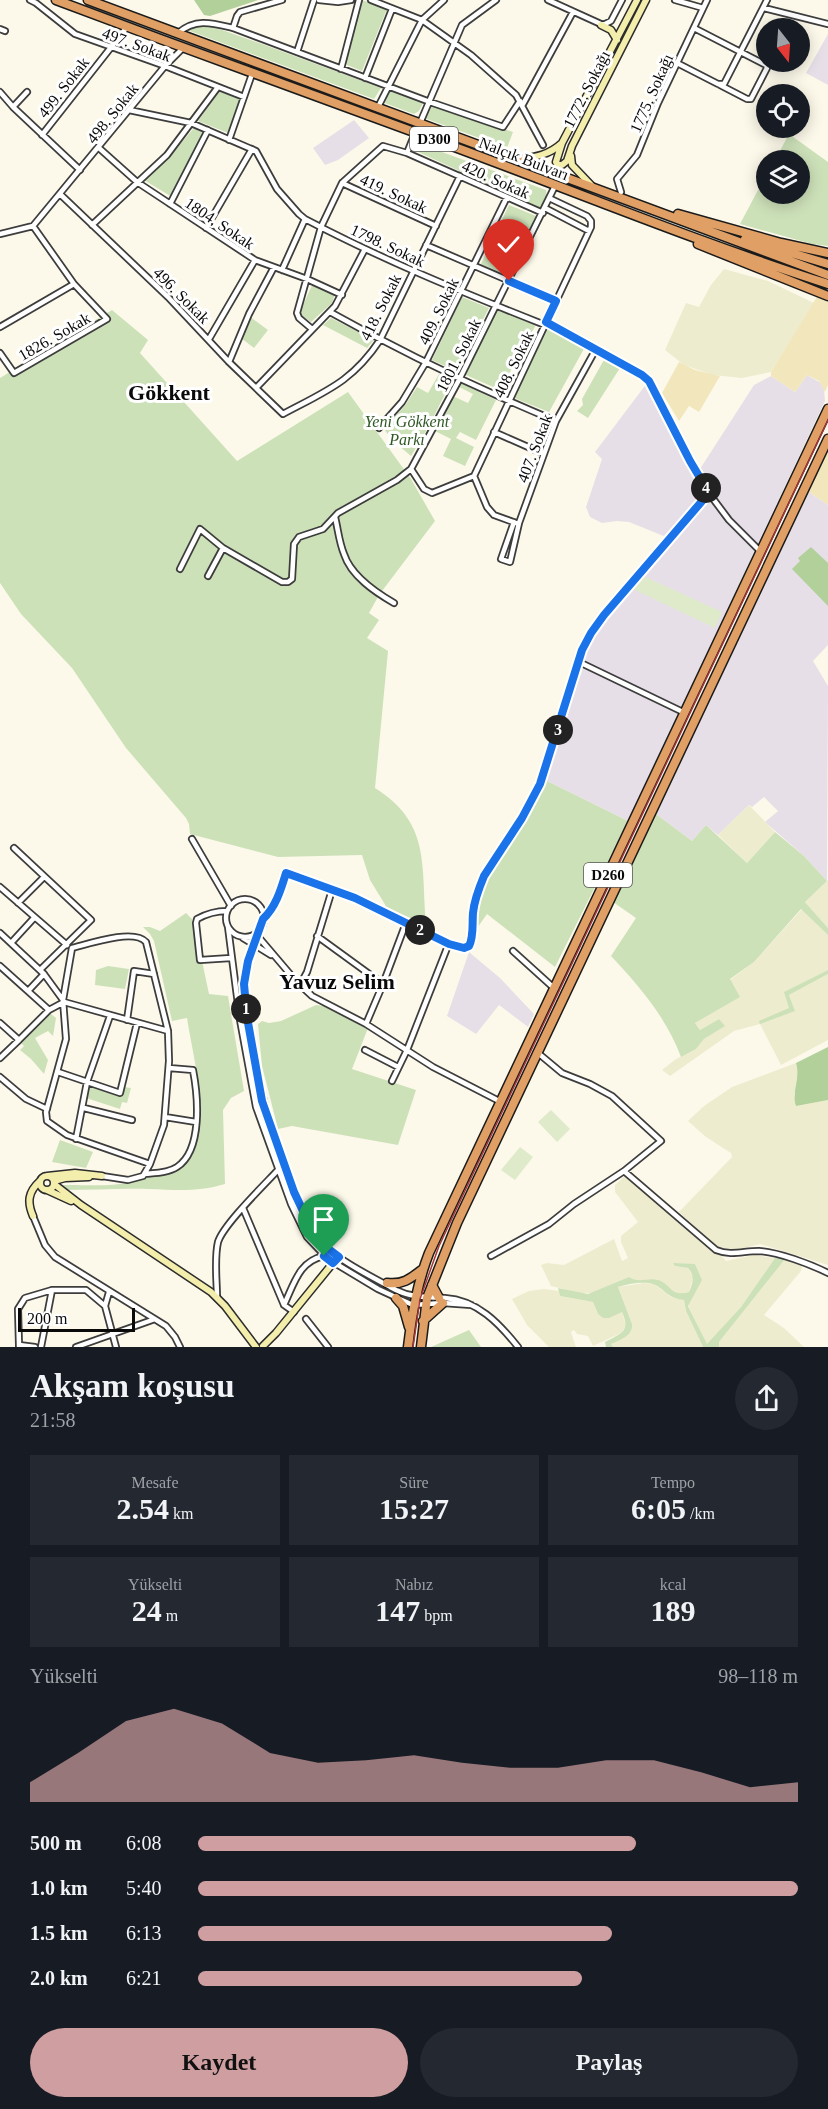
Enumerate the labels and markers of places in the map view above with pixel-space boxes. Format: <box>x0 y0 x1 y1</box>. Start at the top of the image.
pin <box>483 219 534 281</box>
pin: 4 <box>691 473 721 503</box>
pin: 3 <box>543 715 573 745</box>
pin: 2 <box>405 915 435 945</box>
pin: 1 <box>231 994 261 1024</box>
pin <box>298 1194 349 1256</box>

